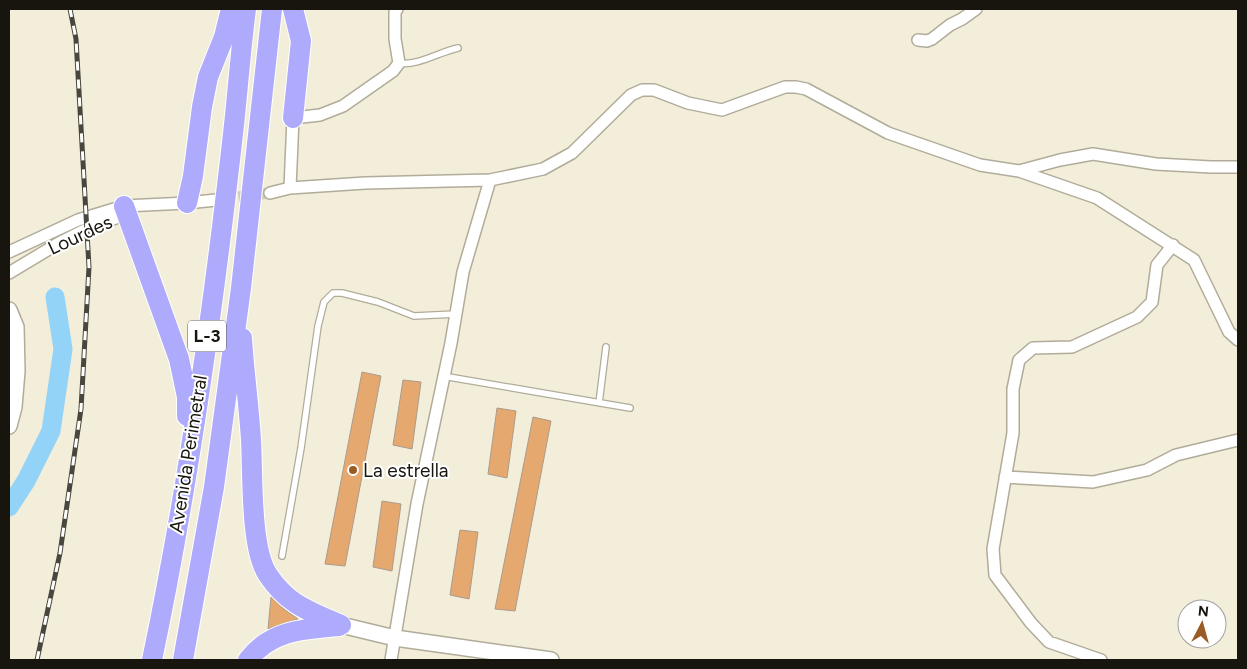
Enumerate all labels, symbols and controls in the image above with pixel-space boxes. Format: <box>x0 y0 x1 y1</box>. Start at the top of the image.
street label: Lourdes <box>44 210 116 260</box>
road number: L-3 <box>188 321 226 352</box>
street label: Avenida Perimetral <box>164 374 212 534</box>
place label: La estrella <box>363 459 449 482</box>
marker: La estrella <box>347 464 359 476</box>
north arrow <box>1177 599 1227 649</box>
text: N <box>1197 603 1210 621</box>

